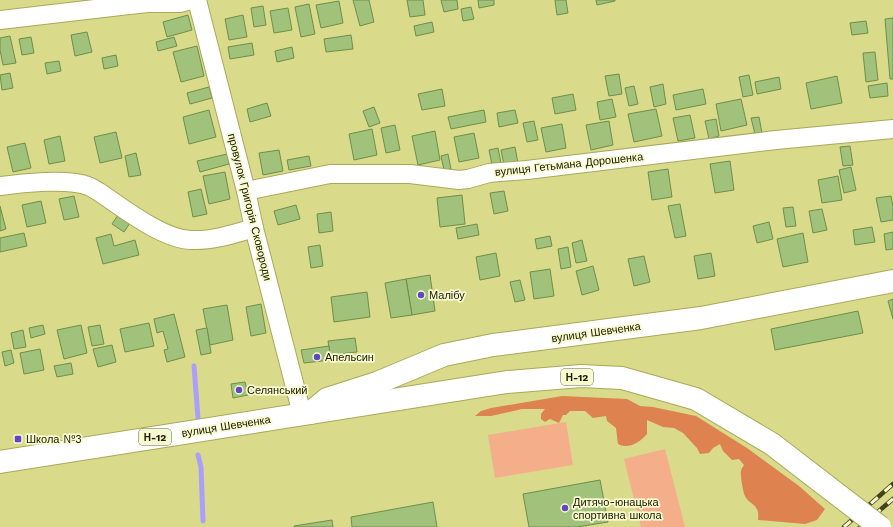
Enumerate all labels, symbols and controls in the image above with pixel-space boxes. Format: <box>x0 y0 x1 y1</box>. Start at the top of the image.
street label: провулок Григорія Сковороди <box>225 132 274 282</box>
street label: вулиця Гетьмана Дорошенка <box>494 150 645 179</box>
place label: Малібу <box>429 289 465 302</box>
marker: Малібу <box>416 290 426 300</box>
street label: вулиця Шевченка <box>551 320 642 345</box>
place label: Апельсин <box>325 351 374 364</box>
marker: Апельсин <box>312 352 322 362</box>
road number: Н-12 <box>561 369 593 385</box>
place label: Селянський <box>247 384 307 397</box>
marker: Селянський <box>234 385 244 395</box>
street label: вулиця Шевченка <box>181 413 272 440</box>
road number: Н-12 <box>139 429 171 445</box>
place label: Школа №3 <box>26 433 82 446</box>
marker: Школа №3 <box>13 434 23 444</box>
place label: Дитячо-юнацька спортивна школа <box>573 496 662 522</box>
marker: Дитячо-юнацька спортивна школа <box>560 503 570 513</box>

